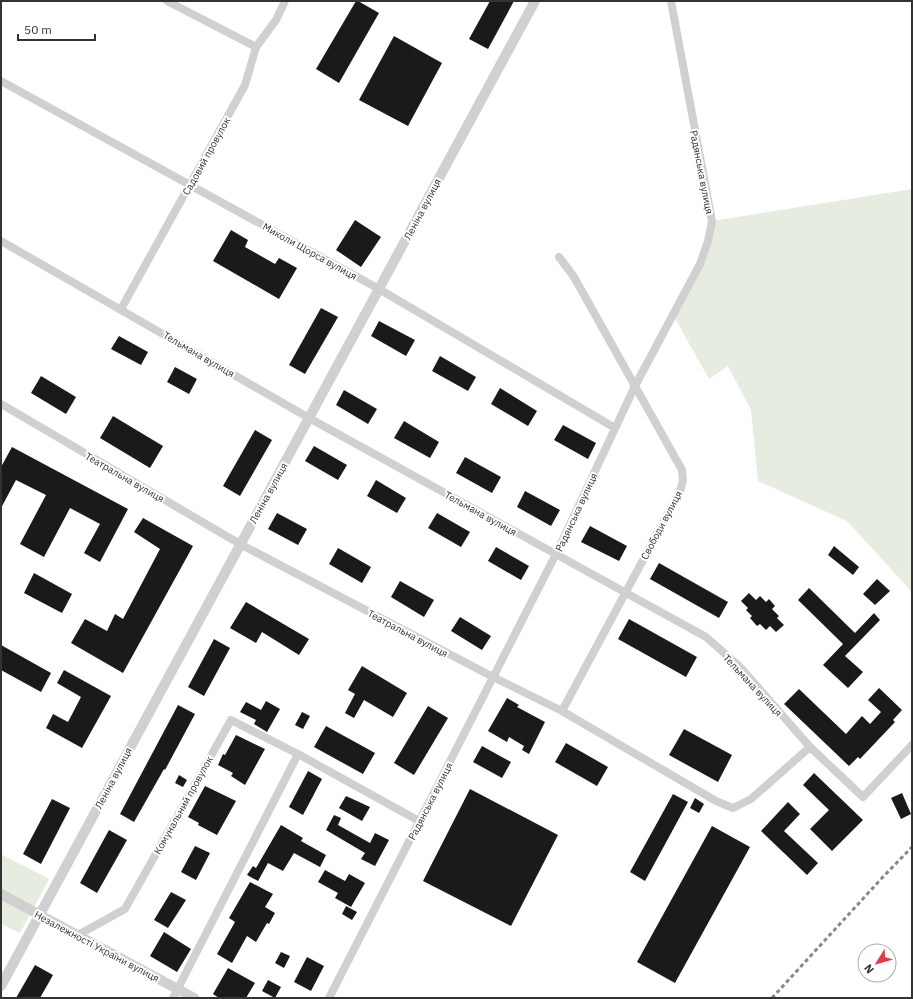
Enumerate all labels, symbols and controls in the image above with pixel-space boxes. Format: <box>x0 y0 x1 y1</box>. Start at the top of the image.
scale bar <box>18 16 95 42</box>
text: 50 m <box>24 22 52 37</box>
street label: Садовий провулок <box>180 114 234 198</box>
street label: Радянська вулиця <box>687 129 716 215</box>
street label: Леніна вулиця <box>401 176 444 242</box>
street label: Миколи Щорса вулиця <box>260 220 359 283</box>
street label: Тельмана вулиця <box>161 329 237 380</box>
street label: Театральна вулиця <box>83 449 167 505</box>
street label: Леніна вулиця <box>246 461 290 526</box>
street label: Радянська вулиця <box>553 471 600 554</box>
street label: Тельмана вулиця <box>442 488 519 539</box>
street label: Свободи вулиця <box>638 489 685 562</box>
street label: Театральна вулиця <box>365 607 450 660</box>
street label: Тельмана вулиця <box>720 651 785 719</box>
street label: Леніна вулиця <box>92 745 135 811</box>
street label: Комунальний провулок <box>151 753 216 857</box>
street label: Радянська вулиця <box>405 760 456 842</box>
street label: Незалежності України вулиця <box>32 908 162 985</box>
north arrow <box>857 943 897 983</box>
text: N <box>861 962 877 976</box>

